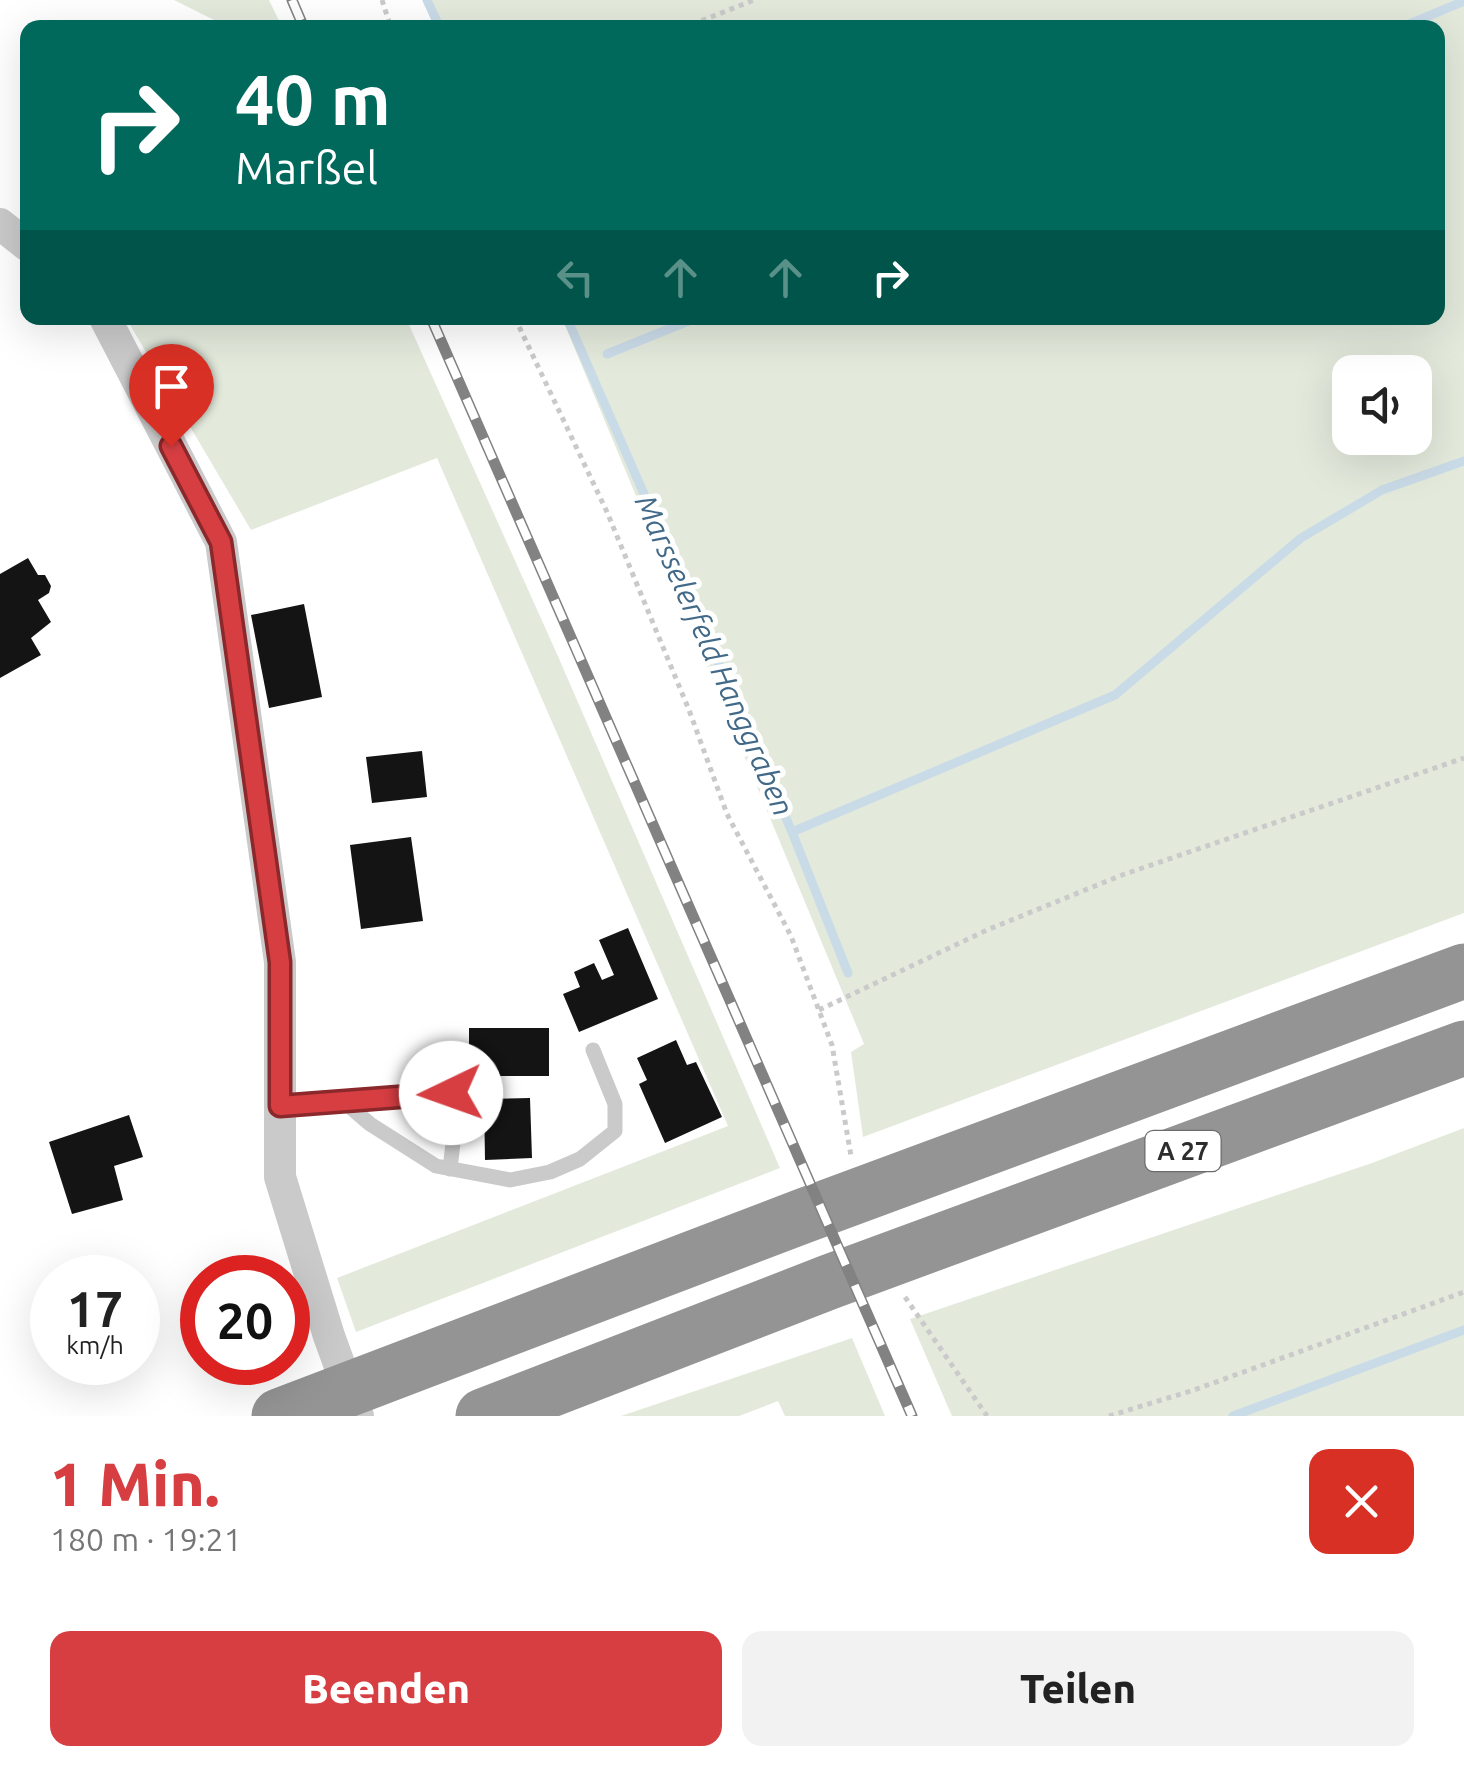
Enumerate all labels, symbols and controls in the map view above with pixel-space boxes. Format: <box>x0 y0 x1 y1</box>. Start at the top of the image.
icon: right <box>70 60 200 190</box>
text: 40 m <box>235 60 391 138</box>
text: Marßel <box>235 142 378 193</box>
icon: left <box>548 250 603 305</box>
icon: ahead <box>653 250 708 305</box>
icon: ahead <box>758 250 813 305</box>
icon: right <box>863 250 918 305</box>
pin <box>129 344 214 447</box>
map controls <box>1332 355 1432 455</box>
button: sound <box>1332 355 1432 455</box>
icon: arrive <box>144 359 199 414</box>
water label: Marsselerfeld Hanggraben <box>629 489 801 821</box>
position arrow <box>399 1041 503 1145</box>
road number: A 27 <box>1146 1131 1220 1171</box>
speed limit sign: 20 <box>180 1255 310 1385</box>
text: 17 <box>67 1280 123 1336</box>
text: km/h <box>66 1331 124 1359</box>
button: close <box>1309 1449 1414 1554</box>
text: 1 Min. <box>50 1450 220 1517</box>
text: 180 m · 19:21 <box>50 1521 242 1557</box>
button: Beenden <box>50 1631 722 1746</box>
button: Teilen <box>742 1631 1414 1746</box>

